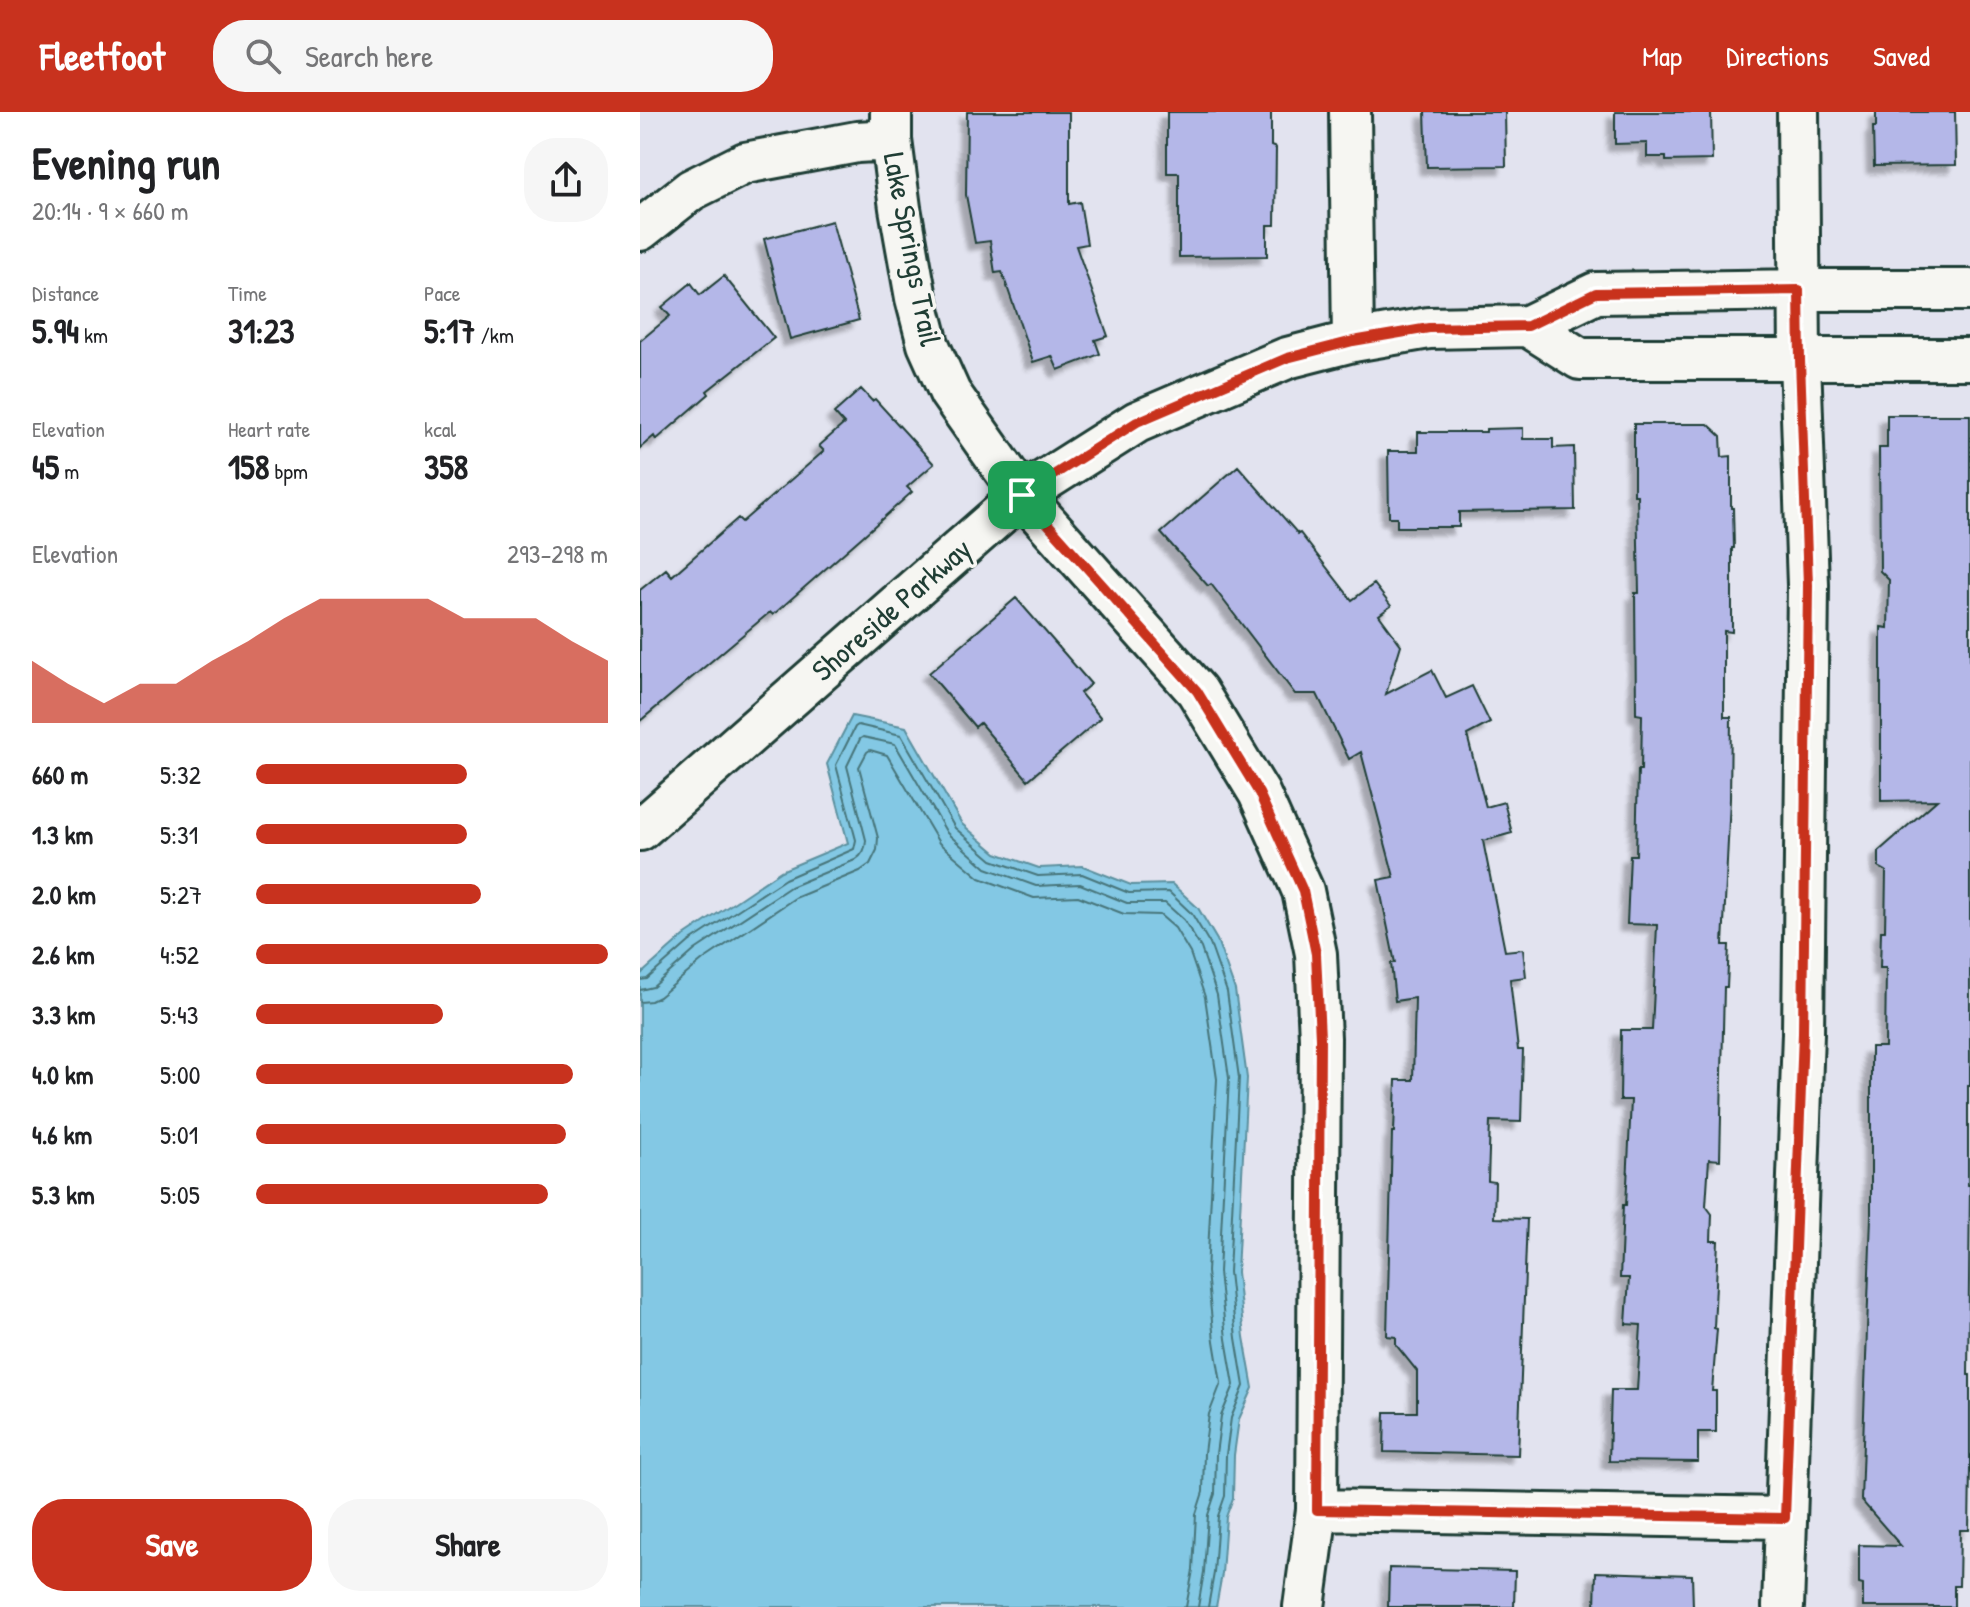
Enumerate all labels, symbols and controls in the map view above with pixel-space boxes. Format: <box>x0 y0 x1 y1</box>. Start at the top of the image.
search box <box>213 20 773 92</box>
text: Fleetfoot <box>40 30 165 82</box>
icon: search <box>241 34 285 78</box>
text: Search here <box>305 36 433 76</box>
text: Map <box>1642 37 1682 75</box>
text: Directions <box>1726 37 1829 75</box>
text: Saved <box>1873 37 1930 75</box>
text: Evening run <box>32 133 220 193</box>
button: share <box>524 138 608 222</box>
street label: Lake Springs Trail <box>875 149 951 349</box>
text: 20:14 · 9 × 660 m <box>32 193 189 228</box>
text: Distance <box>32 278 99 308</box>
text: Time <box>228 278 267 308</box>
text: Pace <box>424 278 461 308</box>
text: 5.94 <box>32 308 79 354</box>
text: 31:23 <box>228 308 295 354</box>
text: 5:17 <box>424 308 475 354</box>
text: km <box>79 320 108 350</box>
text: /km <box>475 320 514 350</box>
text: Elevation <box>32 414 105 444</box>
text: Heart rate <box>228 414 310 444</box>
text: kcal <box>424 414 456 444</box>
text: 45 <box>32 444 59 490</box>
text: 158 <box>228 444 269 490</box>
text: 358 <box>424 444 468 490</box>
text: m <box>59 456 79 486</box>
text: bpm <box>269 456 308 486</box>
pin <box>988 461 1056 529</box>
icon: arrive <box>1000 473 1044 517</box>
street label: Shoreside Parkway <box>803 529 979 689</box>
text: Elevation <box>32 536 118 571</box>
text: 293–298 m <box>507 536 608 571</box>
text: 660 m <box>32 757 88 792</box>
text: 5:32 <box>160 757 201 792</box>
text: 1.3 km <box>32 817 93 852</box>
text: 5:31 <box>160 817 198 852</box>
text: 2.0 km <box>32 877 96 912</box>
text: 5:27 <box>160 877 202 912</box>
text: 2.6 km <box>32 937 95 972</box>
text: 4:52 <box>160 937 199 972</box>
text: 3.3 km <box>32 997 95 1032</box>
text: 5:43 <box>160 997 198 1032</box>
text: 4.0 km <box>32 1057 93 1092</box>
text: 5:00 <box>160 1057 200 1092</box>
text: 4.6 km <box>32 1117 92 1152</box>
text: 5:01 <box>160 1117 198 1152</box>
text: 5.3 km <box>32 1177 95 1212</box>
text: 5:05 <box>160 1177 200 1212</box>
button: Save <box>32 1499 312 1591</box>
button: Share <box>328 1499 608 1591</box>

